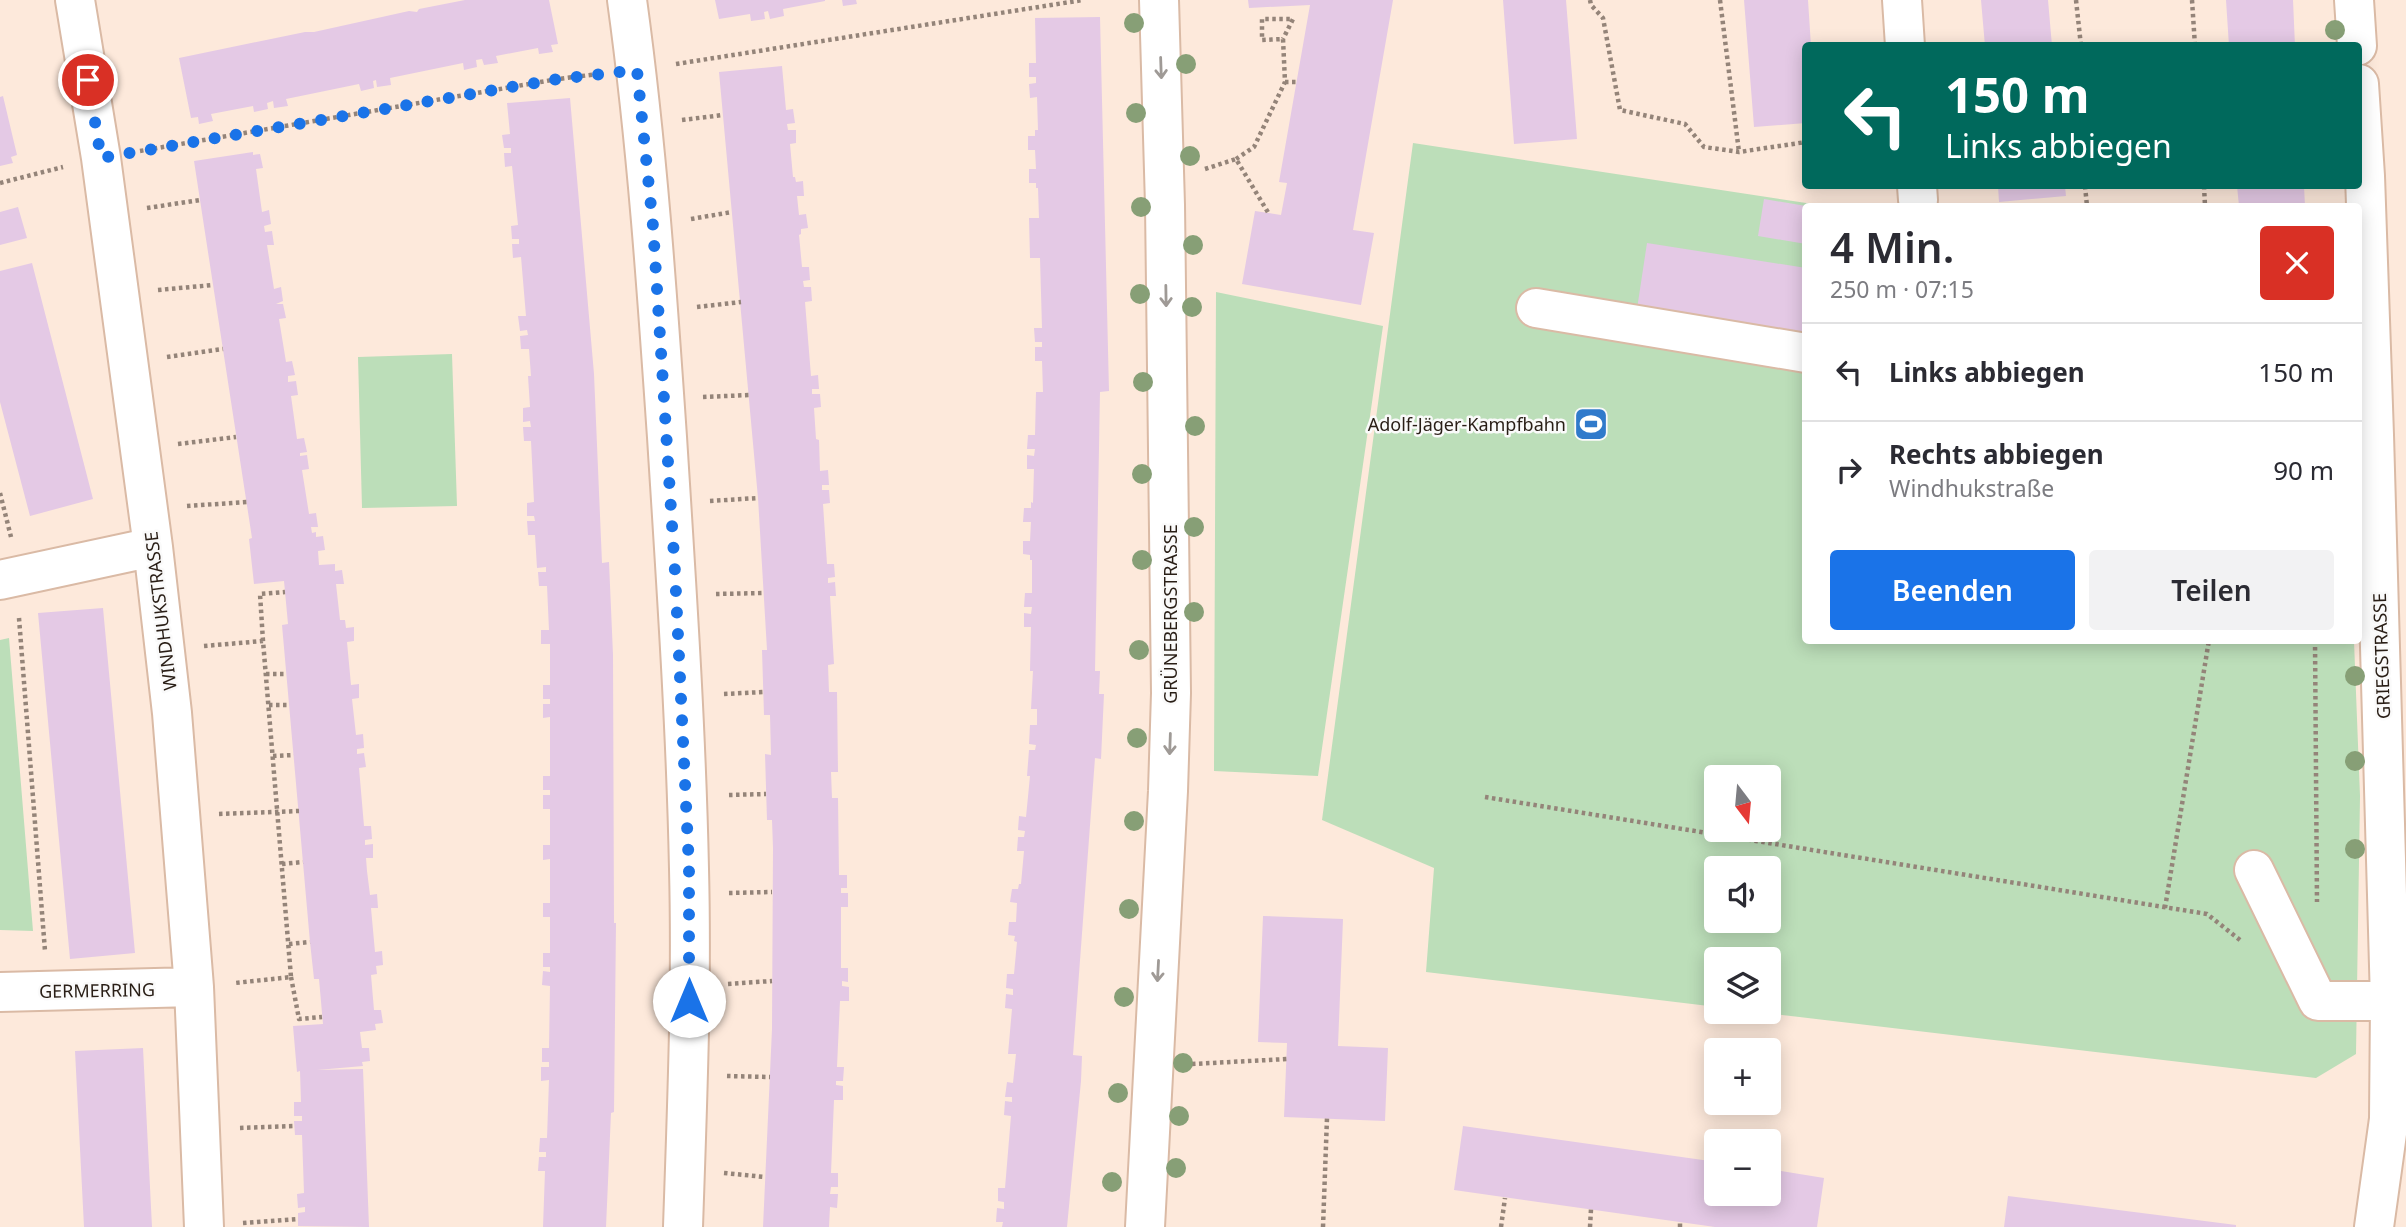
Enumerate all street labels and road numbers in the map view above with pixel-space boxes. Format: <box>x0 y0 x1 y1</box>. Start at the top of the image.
street label: GRÜNEBERGSTRASSE <box>1158 524 1182 704</box>
street label: WINDHUKSTRASSE <box>138 530 182 692</box>
street label: GRIEGSTRASSE <box>2367 593 2395 719</box>
street label: GERMERRING <box>39 977 155 1003</box>

